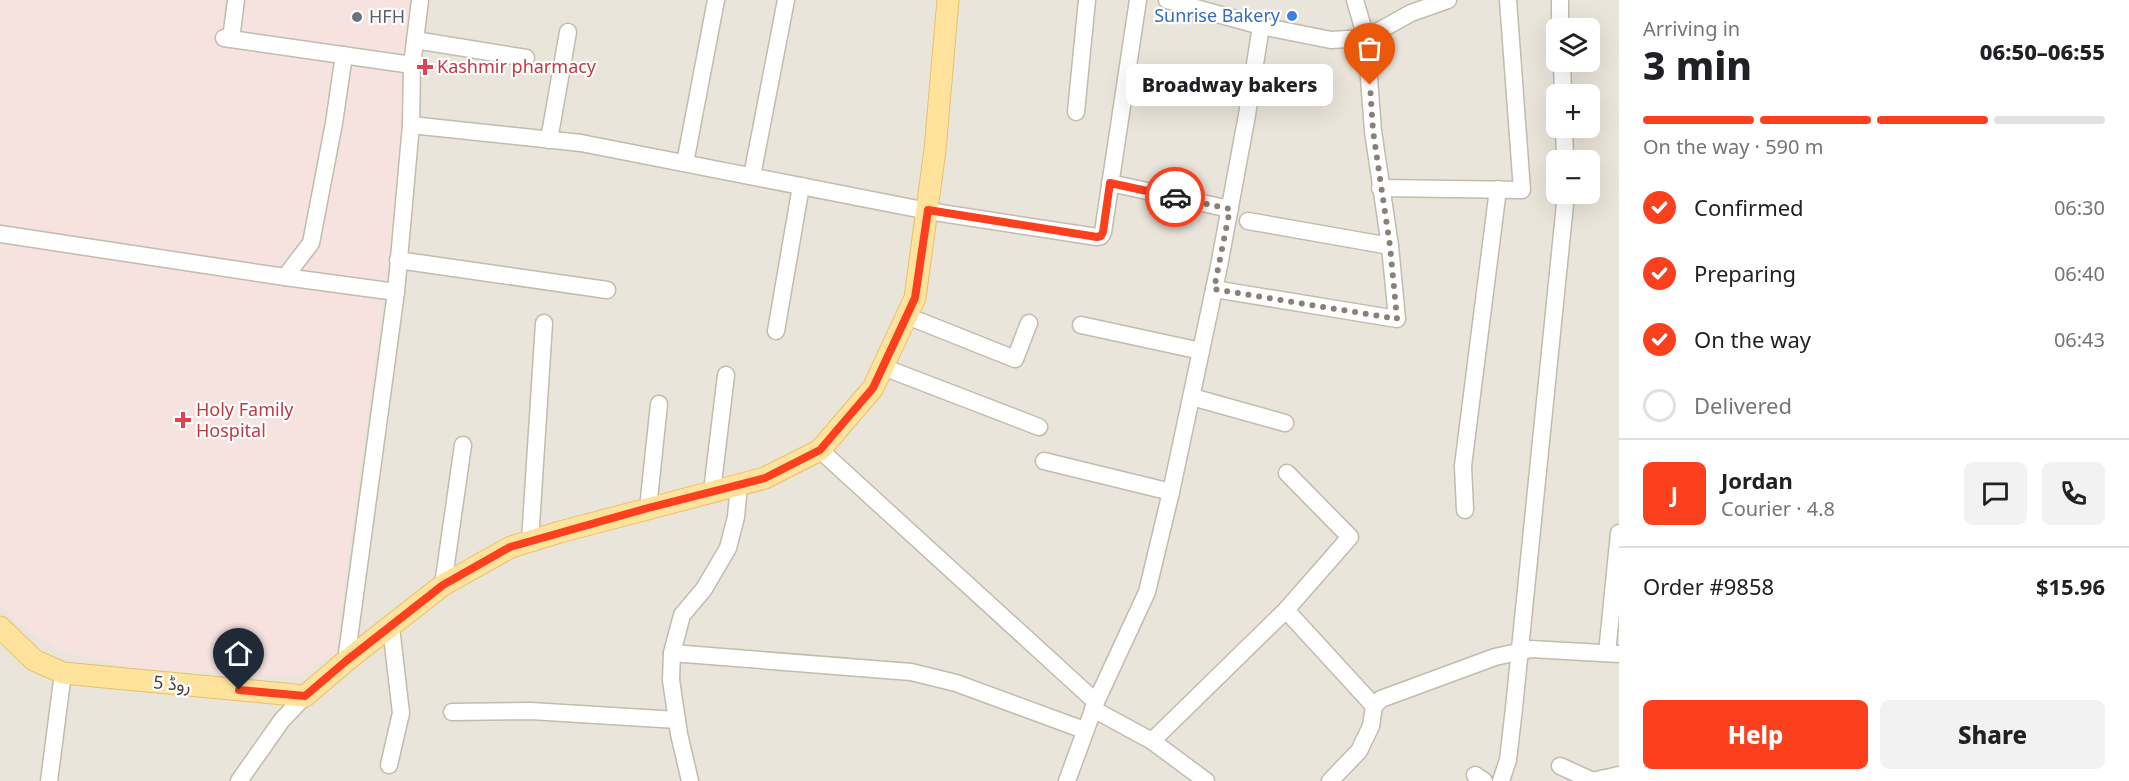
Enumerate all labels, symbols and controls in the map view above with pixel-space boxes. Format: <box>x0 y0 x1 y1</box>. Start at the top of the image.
place label: Sunrise Bakery <box>1154 3 1281 27</box>
place label: HFH <box>369 4 405 28</box>
marker: Sunrise Bakery <box>1285 9 1299 23</box>
marker: HFH <box>350 10 364 24</box>
text: Arriving in <box>1643 15 1740 42</box>
map controls <box>1546 18 1600 204</box>
button: layers <box>1546 18 1600 72</box>
pin <box>1344 23 1395 85</box>
icon: bag <box>1353 32 1386 65</box>
text: 06:50–06:55 <box>1980 36 2105 66</box>
text: 3 min <box>1643 38 1752 91</box>
place label: Kashmir pharmacy <box>437 54 597 78</box>
marker: Kashmir pharmacy <box>418 60 432 74</box>
callout: Broadway bakers <box>1127 64 1334 106</box>
text: Broadway bakers <box>1142 71 1317 98</box>
button: + <box>1546 84 1600 138</box>
text: On the way · 590 m <box>1643 133 1823 160</box>
button: − <box>1546 150 1600 204</box>
courier <box>1145 167 1205 227</box>
icon: car <box>1159 181 1192 214</box>
icon: check <box>1643 191 1676 224</box>
text: Confirmed <box>1694 192 1804 222</box>
text: 06:30 <box>2054 194 2105 221</box>
icon: check <box>1643 257 1676 290</box>
text: Preparing <box>1694 258 1796 288</box>
text: 06:40 <box>2054 260 2105 287</box>
icon: check <box>1643 323 1676 356</box>
text: On the way <box>1694 324 1811 354</box>
text: 06:43 <box>2054 326 2105 353</box>
text: Delivered <box>1694 390 1792 420</box>
place label: Holy Family Hospital <box>196 397 294 442</box>
marker: Holy Family Hospital <box>174 411 192 429</box>
button: chat <box>1964 462 2027 525</box>
button: phone <box>2042 462 2105 525</box>
text: Jordan <box>1721 465 1793 495</box>
text: J <box>1671 478 1678 508</box>
text: Courier · 4.8 <box>1721 495 1835 522</box>
text: Order #9858 <box>1643 571 1774 601</box>
text: $15.96 <box>2036 571 2105 601</box>
pin <box>213 628 264 690</box>
icon: home <box>222 637 255 670</box>
street label: روڈ 5 <box>152 669 192 697</box>
button: Help <box>1643 700 1868 769</box>
button: Share <box>1880 700 2105 769</box>

